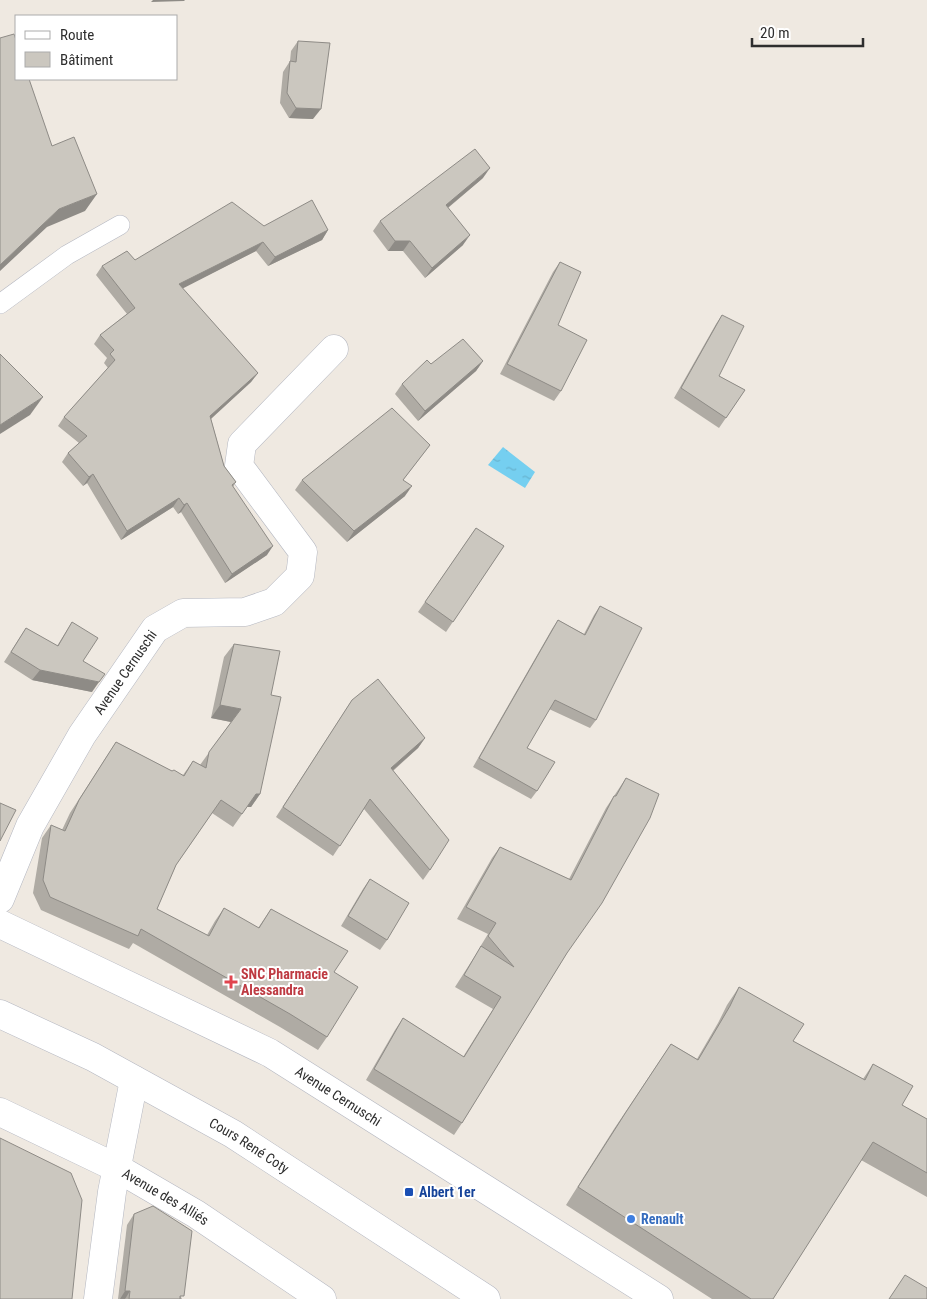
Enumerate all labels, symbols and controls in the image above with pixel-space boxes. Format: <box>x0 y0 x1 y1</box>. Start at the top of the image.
legend <box>15 15 178 80</box>
scale bar <box>752 15 863 47</box>
text: 20 m <box>760 24 790 42</box>
text: Route <box>60 26 94 44</box>
text: Bâtiment <box>60 51 113 69</box>
street label: Avenue Cernuschi <box>91 627 160 717</box>
place label: SNC Pharmacie Alessandra <box>241 966 328 998</box>
marker: SNC Pharmacie Alessandra <box>225 976 237 988</box>
street label: Avenue Cernuschi <box>292 1063 384 1129</box>
street label: Cours René Coty <box>207 1115 292 1176</box>
street label: Avenue des Alliés <box>120 1165 212 1228</box>
place label: Albert 1er <box>419 1184 476 1200</box>
marker: Albert 1er <box>403 1186 415 1198</box>
place label: Renault <box>641 1211 684 1227</box>
marker: Renault <box>625 1213 637 1225</box>

